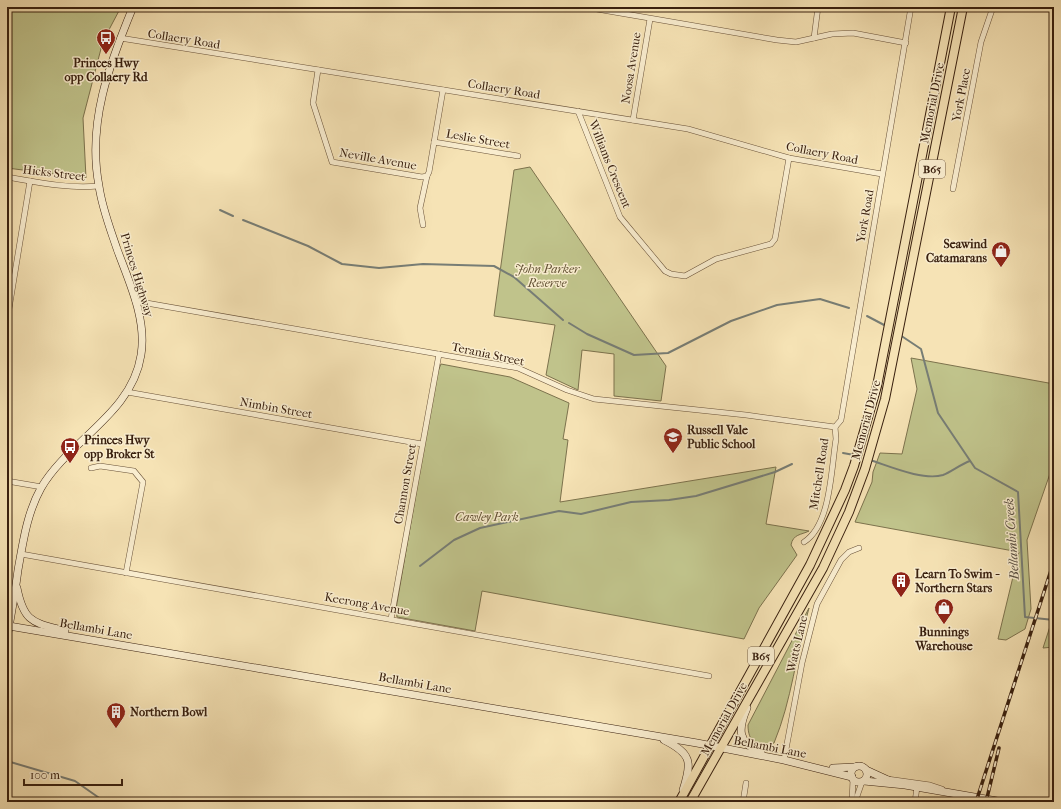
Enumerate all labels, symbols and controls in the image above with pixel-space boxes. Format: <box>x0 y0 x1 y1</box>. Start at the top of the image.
street label: Collaery Road <box>147 26 222 52</box>
bus stop icon: Princes Hwy opp Collaery Rd <box>95 27 117 55</box>
street label: Noosa Avenue <box>618 31 644 105</box>
place label: Princes Hwy opp Collaery Rd <box>64 56 148 85</box>
street label: Memorial Drive <box>917 61 947 145</box>
street label: York Place <box>949 67 973 124</box>
street label: Collaery Road <box>467 76 542 102</box>
street label: Williams Crescent <box>586 117 634 211</box>
street label: Leslie Street <box>445 126 512 152</box>
street label: Collaery Road <box>785 139 860 167</box>
street label: Neville Avenue <box>338 145 418 173</box>
road number: B65 <box>919 160 945 178</box>
street label: Hicks Street <box>22 162 87 184</box>
street label: York Road <box>853 188 877 245</box>
street label: Princes Highway <box>118 231 157 319</box>
place label: Seawind Catamarans <box>926 237 988 265</box>
shop icon: Seawind Catamarans <box>990 240 1012 268</box>
park label: John Parker Reserve <box>515 262 581 290</box>
street label: Terania Street <box>450 339 526 369</box>
street label: Memorial Drive <box>849 378 883 461</box>
street label: Nimbin Street <box>239 395 314 421</box>
place label: Russell Vale Public School <box>687 423 756 451</box>
school or university icon: Russell Vale Public School <box>662 426 684 454</box>
place label: Princes Hwy opp Broker St <box>84 433 155 462</box>
bus stop icon: Princes Hwy opp Broker St <box>59 436 81 464</box>
street label: Mitchell Road <box>806 437 832 511</box>
street label: Channon Street <box>391 442 419 525</box>
water label: Bellambi Creek <box>1001 497 1022 581</box>
park label: Cawley Park <box>455 510 519 524</box>
place label: Learn To Swim - Northern Stars <box>915 567 1000 595</box>
building icon: Learn To Swim - Northern Stars <box>890 570 912 598</box>
street label: Keerong Avenue <box>323 590 411 618</box>
shop icon: Bunnings Warehouse <box>933 597 955 625</box>
street label: Watts Lane <box>783 614 810 675</box>
street label: Bellambi Lane <box>58 616 134 642</box>
place label: Bunnings Warehouse <box>914 625 973 653</box>
road number: B65 <box>748 647 774 665</box>
street label: Bellambi Lane <box>377 670 453 696</box>
street label: Memorial Drive <box>698 680 750 758</box>
building icon: Northern Bowl <box>105 701 127 729</box>
place label: Northern Bowl <box>130 705 208 719</box>
street label: Bellambi Lane <box>732 733 808 761</box>
scale bar <box>24 761 122 787</box>
text: 100 m <box>30 768 60 782</box>

